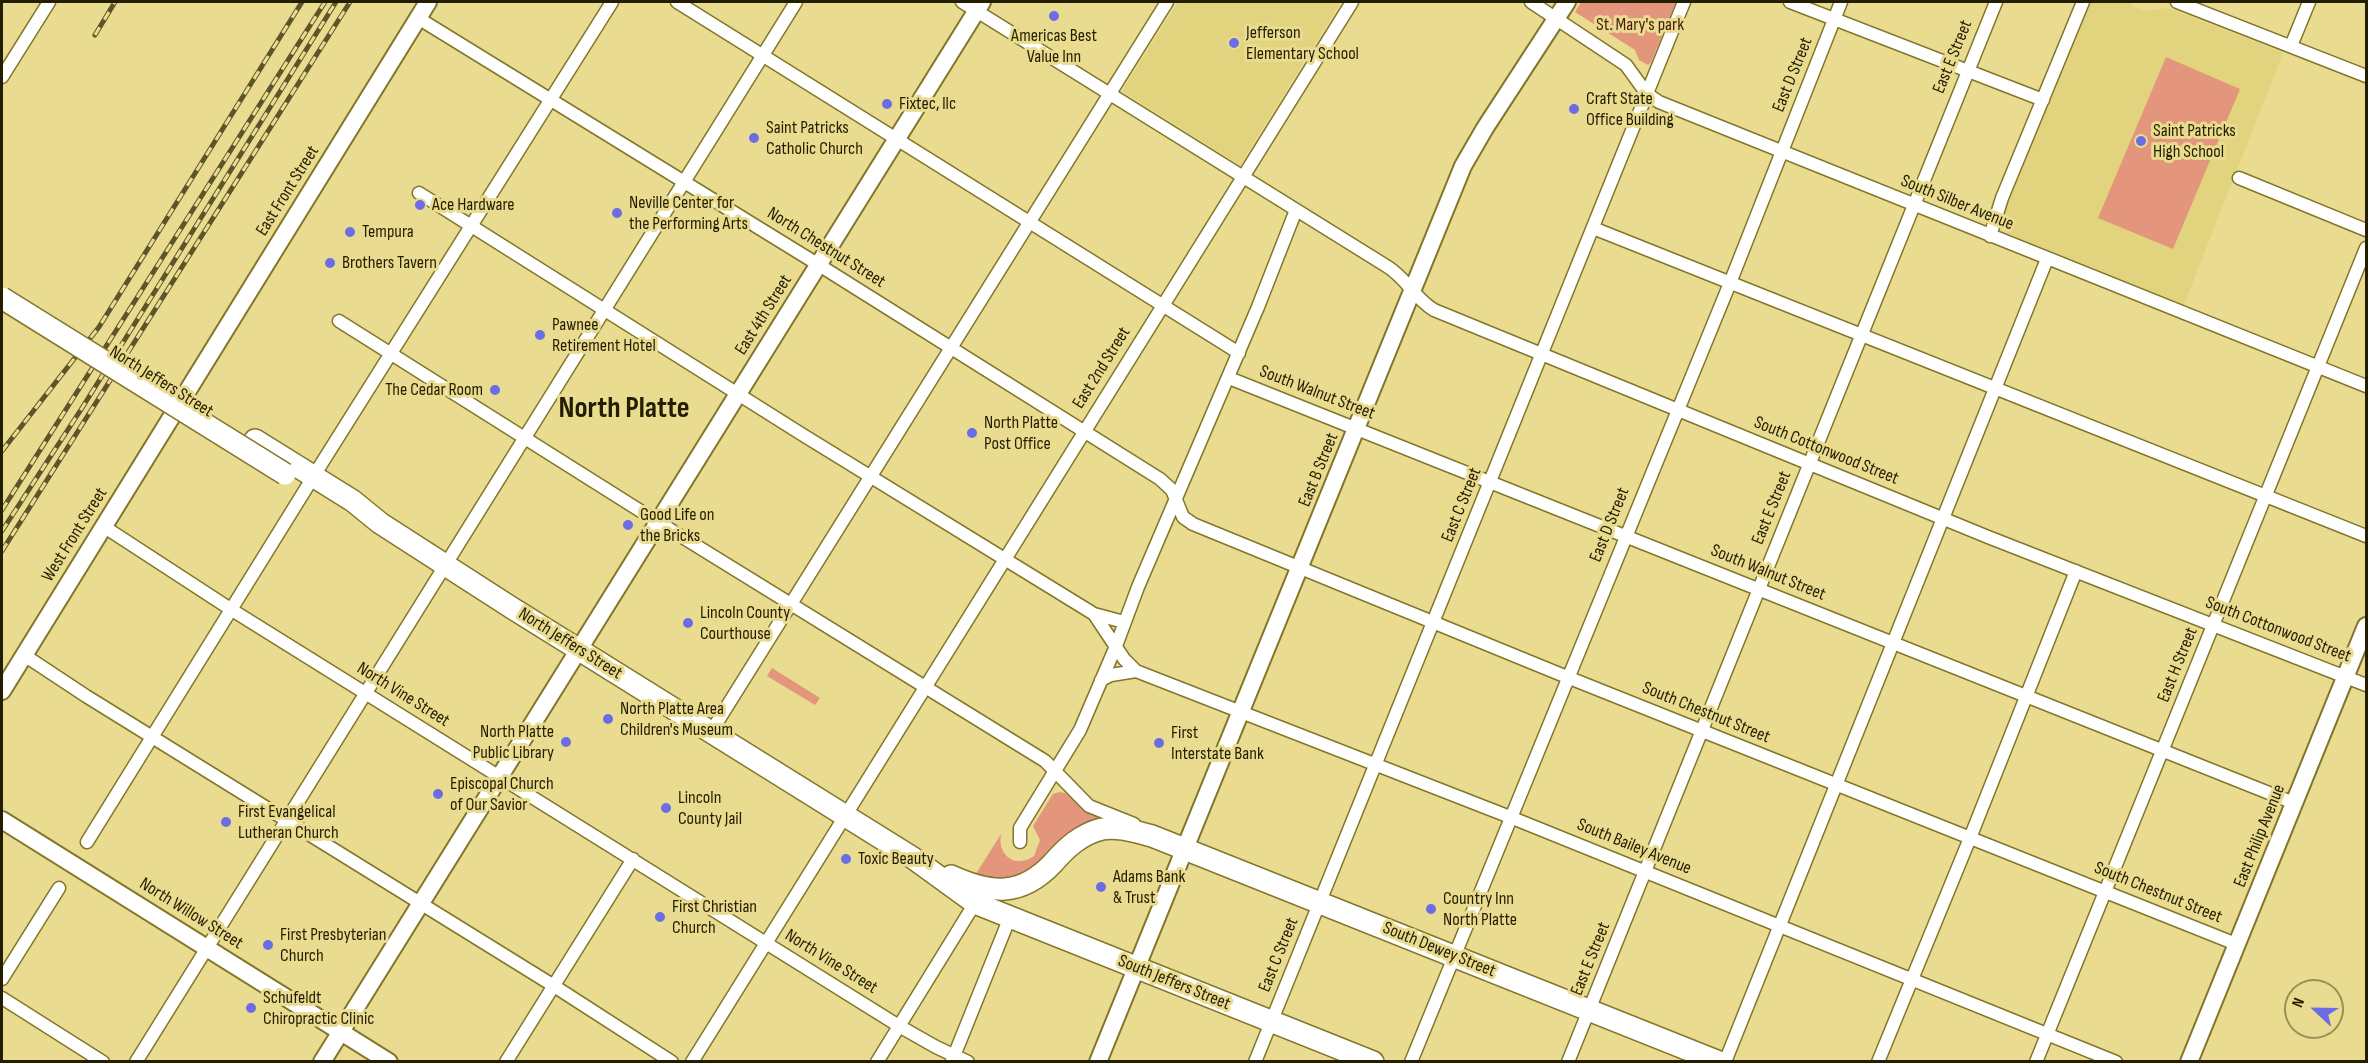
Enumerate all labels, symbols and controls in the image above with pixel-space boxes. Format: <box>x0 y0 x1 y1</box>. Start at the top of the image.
marker: Americas Best Value Inn <box>1047 9 1061 23</box>
park label: St. Mary's park <box>1596 14 1684 36</box>
street label: East E Street <box>1929 17 1977 97</box>
place label: Jefferson Elementary School <box>1246 22 1359 64</box>
place label: Americas Best Value Inn <box>1011 25 1097 68</box>
street label: East D Street <box>1768 35 1818 115</box>
marker: Jefferson Elementary School <box>1227 36 1241 50</box>
place label: Craft State Office Building <box>1586 88 1674 130</box>
place label: Fixtec, llc <box>899 93 956 115</box>
marker: Fixtec, llc <box>880 97 894 111</box>
marker: Craft State Office Building <box>1567 102 1581 116</box>
place label: Saint Patricks Catholic Church <box>766 117 863 160</box>
place label: Saint Patricks High School <box>2153 120 2236 162</box>
marker: Saint Patricks Catholic Church <box>747 131 761 145</box>
marker: Saint Patricks High School <box>2134 134 2148 148</box>
street label: East Front Street <box>252 142 324 240</box>
street label: South Silber Avenue <box>1897 171 2017 235</box>
place label: Neville Center for the Performing Arts <box>629 192 748 234</box>
place label: Ace Hardware <box>432 194 515 216</box>
marker: Ace Hardware <box>413 198 427 212</box>
street label: North Chestnut Street <box>763 203 889 293</box>
marker: Neville Center for the Performing Arts <box>610 206 624 220</box>
place label: Tempura <box>362 221 414 243</box>
marker: Tempura <box>343 225 357 239</box>
place label: Brothers Tavern <box>342 252 437 274</box>
marker: Brothers Tavern <box>323 256 337 270</box>
street label: East 4th Street <box>731 271 797 359</box>
place label: Pawnee Retirement Hotel <box>552 314 656 356</box>
street label: East 2nd Street <box>1068 323 1136 413</box>
marker: Pawnee Retirement Hotel <box>533 328 547 342</box>
street label: North Jeffers Street <box>105 341 217 423</box>
street label: South Walnut Street <box>1256 361 1378 425</box>
place label: The Cedar Room <box>385 379 483 401</box>
marker: The Cedar Room <box>488 383 502 397</box>
district label: North Platte <box>558 391 690 427</box>
place label: North Platte Post Office <box>984 412 1058 454</box>
street label: South Cottonwood Street <box>1751 412 1901 490</box>
marker: North Platte Post Office <box>965 426 979 440</box>
street label: East B Street <box>1294 430 1344 510</box>
street label: East C Street <box>1437 465 1487 545</box>
street label: East E Street <box>1748 468 1796 548</box>
street label: West Front Street <box>38 484 112 586</box>
street label: East D Street <box>1585 485 1635 565</box>
place label: Good Life on the Bricks <box>640 504 714 546</box>
marker: Good Life on the Bricks <box>621 518 635 532</box>
street label: South Walnut Street <box>1707 540 1829 606</box>
street label: South Cottonwood Street <box>2202 592 2354 668</box>
place label: Lincoln County Courthouse <box>700 602 790 644</box>
street label: North Jeffers Street <box>514 603 626 685</box>
marker: Lincoln County Courthouse <box>681 616 695 630</box>
street label: East H Street <box>2153 624 2203 706</box>
street label: North Vine Street <box>353 658 453 732</box>
street label: South Chestnut Street <box>1639 678 1773 748</box>
place label: North Platte Area Children's Museum <box>620 698 733 740</box>
marker: North Platte Area Children's Museum <box>601 712 615 726</box>
place label: North Platte Public Library <box>473 721 554 764</box>
place label: First Interstate Bank <box>1171 722 1264 764</box>
marker: North Platte Public Library <box>559 735 573 749</box>
marker: First Interstate Bank <box>1152 736 1166 750</box>
place label: Episcopal Church of Our Savior <box>450 773 554 816</box>
street label: East Philip Avenue <box>2230 781 2290 891</box>
marker: Episcopal Church of Our Savior <box>431 787 445 801</box>
place label: Lincoln County Jail <box>678 787 742 830</box>
place label: First Evangelical Lutheran Church <box>238 801 339 844</box>
marker: Lincoln County Jail <box>659 801 673 815</box>
street label: South Bailey Avenue <box>1574 814 1694 880</box>
marker: First Evangelical Lutheran Church <box>219 815 233 829</box>
place label: Toxic Beauty <box>858 848 934 870</box>
marker: Toxic Beauty <box>839 852 853 866</box>
street label: South Chestnut Street <box>2091 858 2225 928</box>
place label: Adams Bank & Trust <box>1113 866 1185 908</box>
street label: North Willow Street <box>135 874 247 954</box>
marker: Adams Bank & Trust <box>1094 880 1108 894</box>
place label: Country Inn North Platte <box>1443 888 1517 930</box>
place label: First Christian Church <box>672 896 757 938</box>
marker: Country Inn North Platte <box>1424 902 1438 916</box>
marker: First Christian Church <box>653 910 667 924</box>
street label: East C Street <box>1254 915 1304 995</box>
street label: South Dewey Street <box>1379 918 1499 982</box>
street label: East E Street <box>1567 919 1615 999</box>
place label: First Presbyterian Church <box>280 924 386 966</box>
street label: North Vine Street <box>781 925 881 999</box>
marker: First Presbyterian Church <box>261 938 275 952</box>
street label: South Jeffers Street <box>1115 951 1233 1015</box>
north arrow <box>2284 979 2344 1039</box>
place label: Schufeldt Chiropractic Clinic <box>263 987 374 1030</box>
text: N <box>2288 995 2309 1010</box>
marker: Schufeldt Chiropractic Clinic <box>244 1001 258 1015</box>

